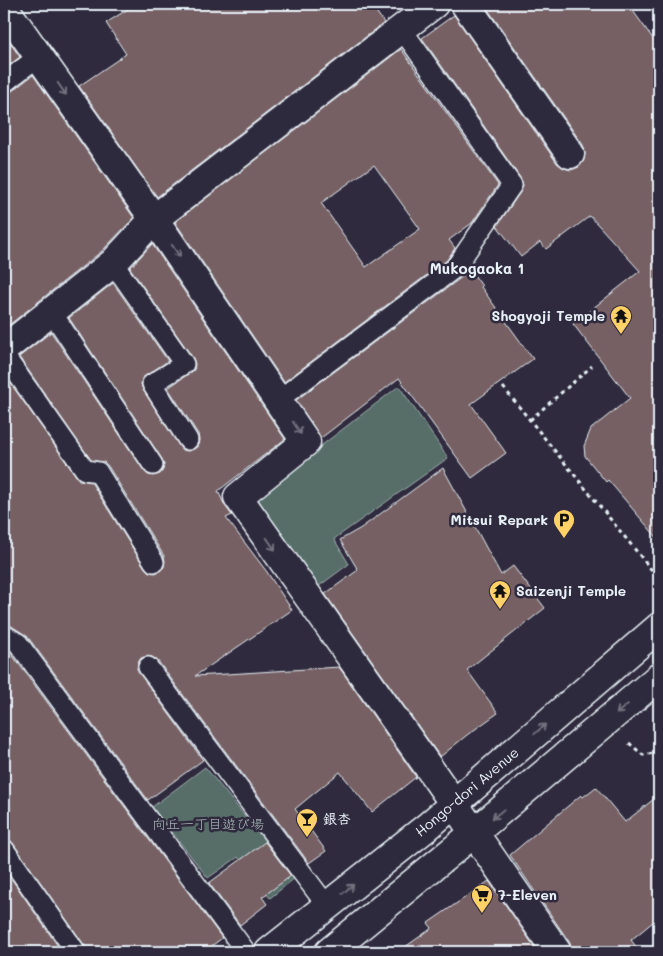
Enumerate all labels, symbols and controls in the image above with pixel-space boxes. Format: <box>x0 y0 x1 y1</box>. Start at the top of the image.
one-way arrow <box>57 82 67 96</box>
one-way arrow <box>171 243 181 257</box>
district label: Mukogaoka 1 <box>430 258 524 278</box>
temple icon: Shogyoji Temple <box>609 304 633 335</box>
place label: Shogyoji Temple <box>491 306 605 325</box>
one-way arrow <box>292 421 302 435</box>
parking icon: Mitsui Repark <box>552 508 576 539</box>
place label: Mitsui Repark <box>451 510 548 529</box>
one-way arrow <box>266 537 276 551</box>
temple icon: Saizenji Temple <box>488 579 512 610</box>
place label: Saizenji Temple <box>516 581 626 600</box>
one-way arrow <box>616 703 629 714</box>
one-way arrow <box>534 724 547 735</box>
street label: Hongo-dori Avenue <box>411 743 522 841</box>
bar icon: 銀杏 <box>295 807 319 838</box>
one-way arrow <box>492 808 505 819</box>
place label: 銀杏 <box>323 809 351 828</box>
park label: 向丘一丁目遊び場 <box>152 814 264 833</box>
supermarket icon: 7-Eleven <box>470 883 494 914</box>
one-way arrow <box>341 884 354 895</box>
place label: 7-Eleven <box>498 885 557 904</box>

